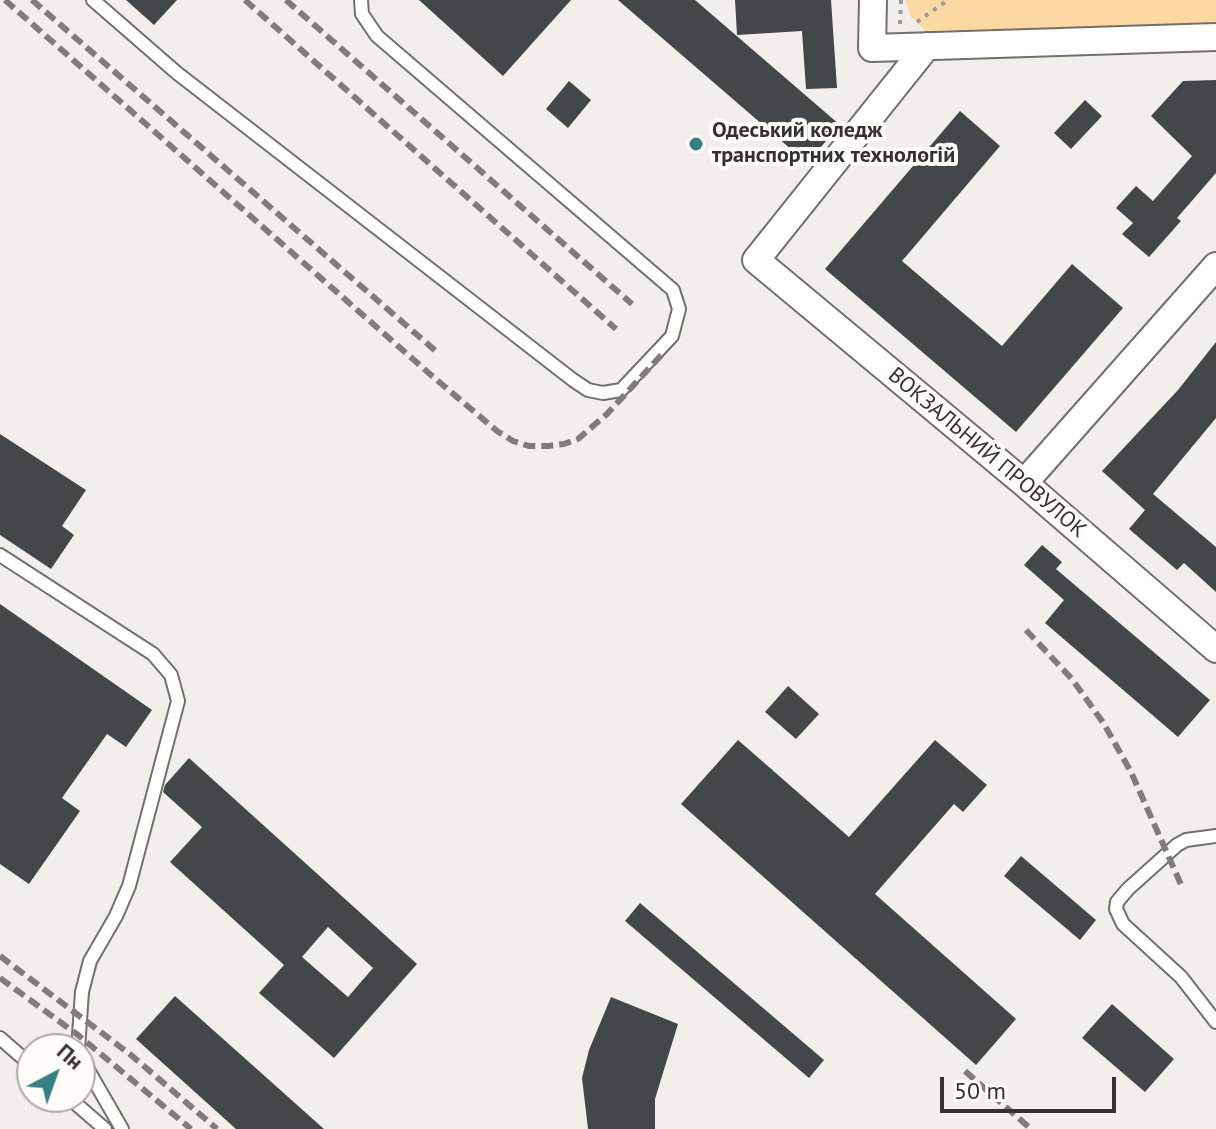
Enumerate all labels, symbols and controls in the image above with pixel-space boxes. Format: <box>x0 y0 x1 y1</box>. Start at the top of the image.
place label: Одеський коледж транспортних технологій <box>712 118 955 170</box>
marker: Одеський коледж транспортних технологій <box>687 135 705 153</box>
street label: ВОКЗАЛЬНИЙ ПРОВУЛОК <box>883 362 1091 544</box>
north arrow <box>16 1033 96 1113</box>
text: Пн <box>51 1037 89 1075</box>
scale bar <box>944 1061 1120 1111</box>
text: 50 m <box>954 1075 1006 1106</box>

